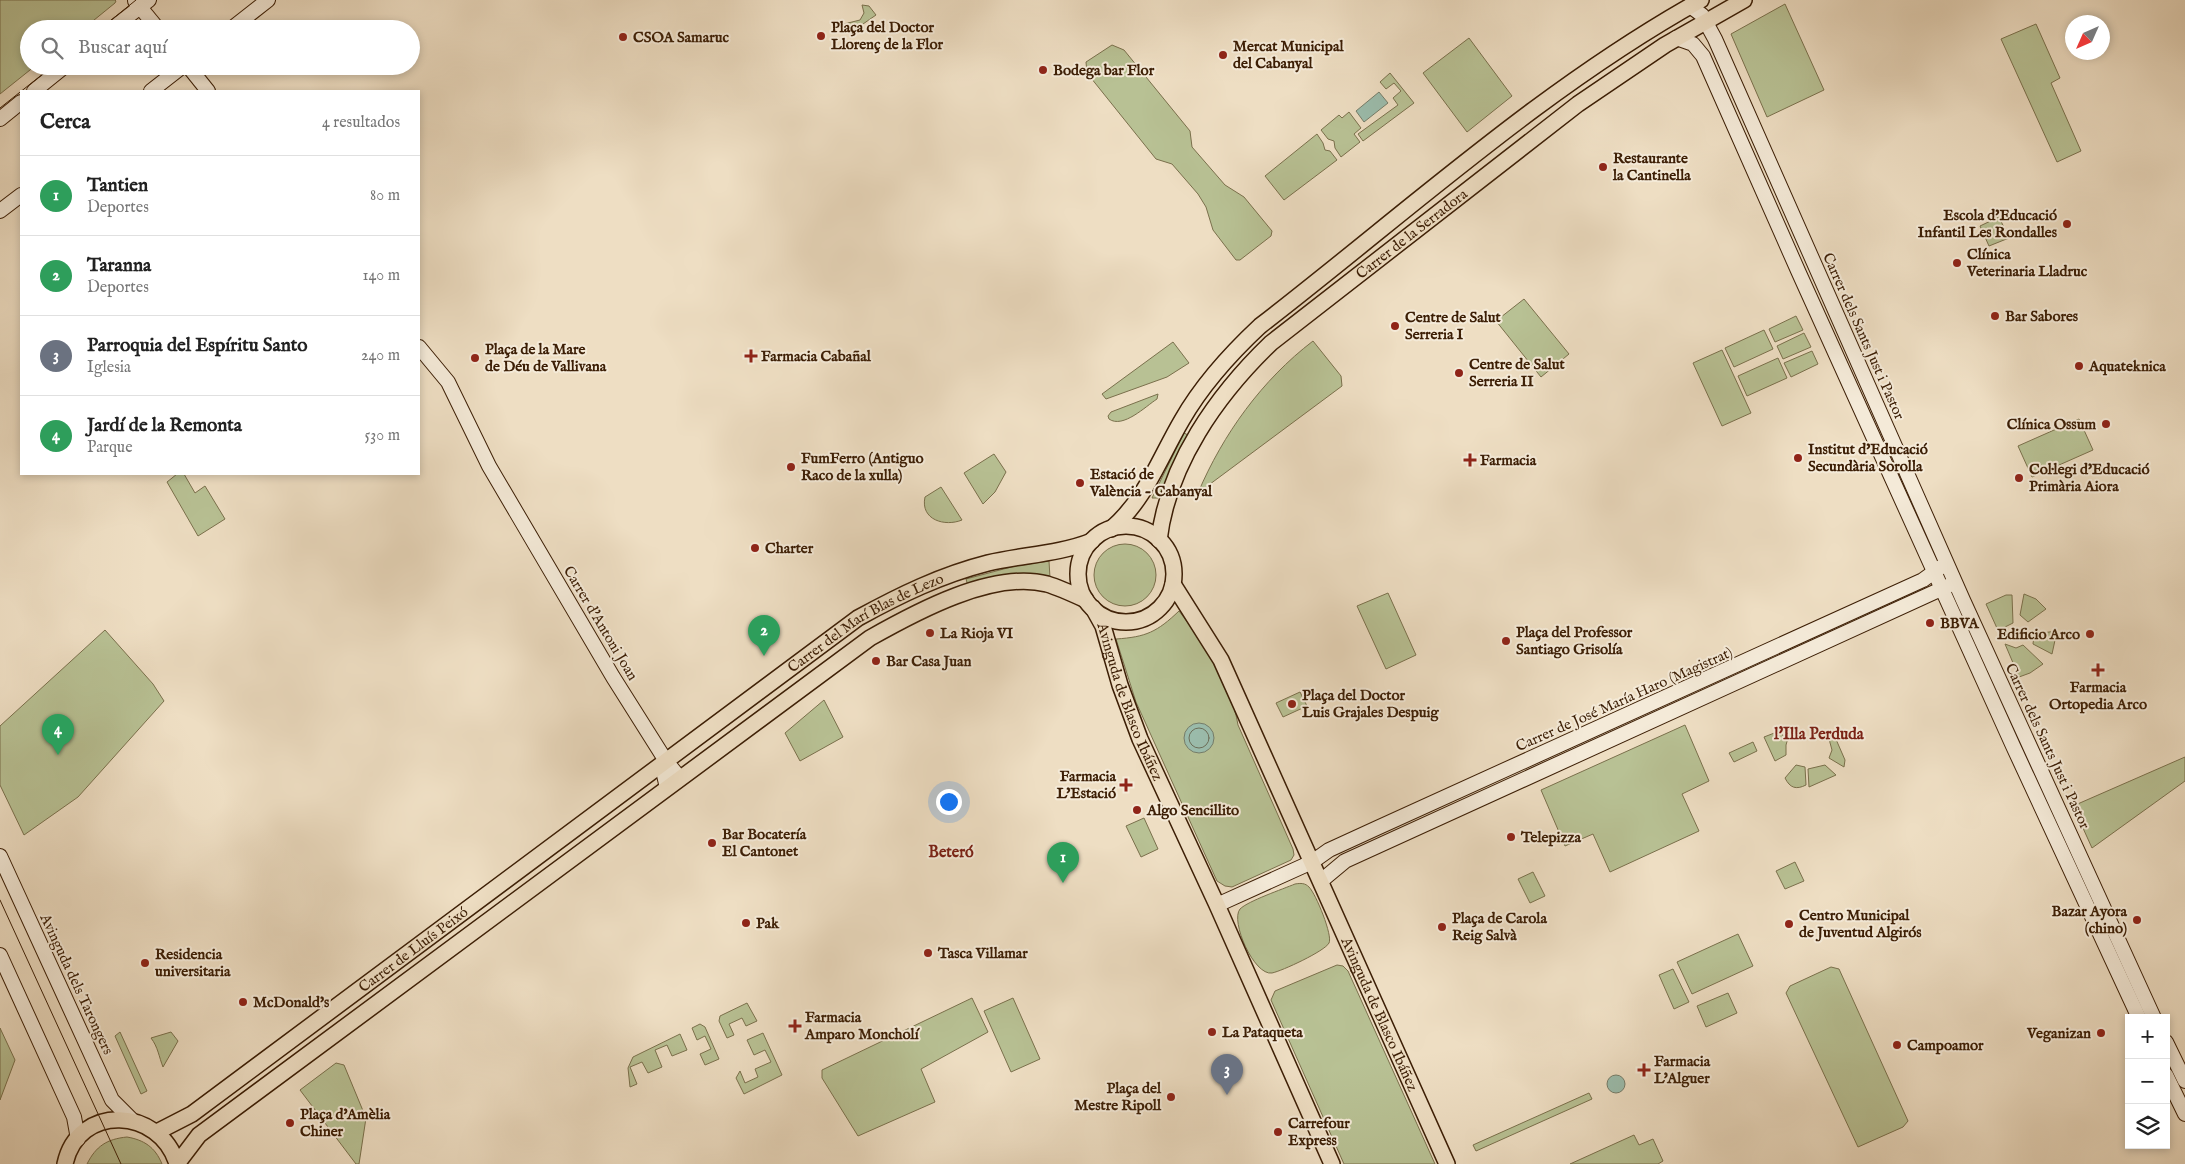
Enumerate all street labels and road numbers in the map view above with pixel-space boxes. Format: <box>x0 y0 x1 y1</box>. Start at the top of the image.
street label: Carrer de la Serradora <box>1352 184 1472 283</box>
street label: Carrer dels Sants Just i Pastor <box>1818 250 1909 423</box>
street label: Carrer d'Antoni Joan <box>559 563 642 684</box>
street label: Carrer del Marí Blas de Lezo <box>784 569 946 677</box>
street label: Avinguda de Blasco Ibáñez <box>1092 620 1167 784</box>
street label: Carrer de José María Haro (Magistrat) <box>1513 643 1736 756</box>
street label: Carrer dels Sants Just i Pastor <box>2001 660 2095 833</box>
street label: Carrer de Lluís Peixó <box>355 903 472 997</box>
street label: Avinguda dels Tarongers <box>35 910 118 1058</box>
street label: Avinguda de Blasco Ibáñez <box>1336 933 1422 1094</box>

